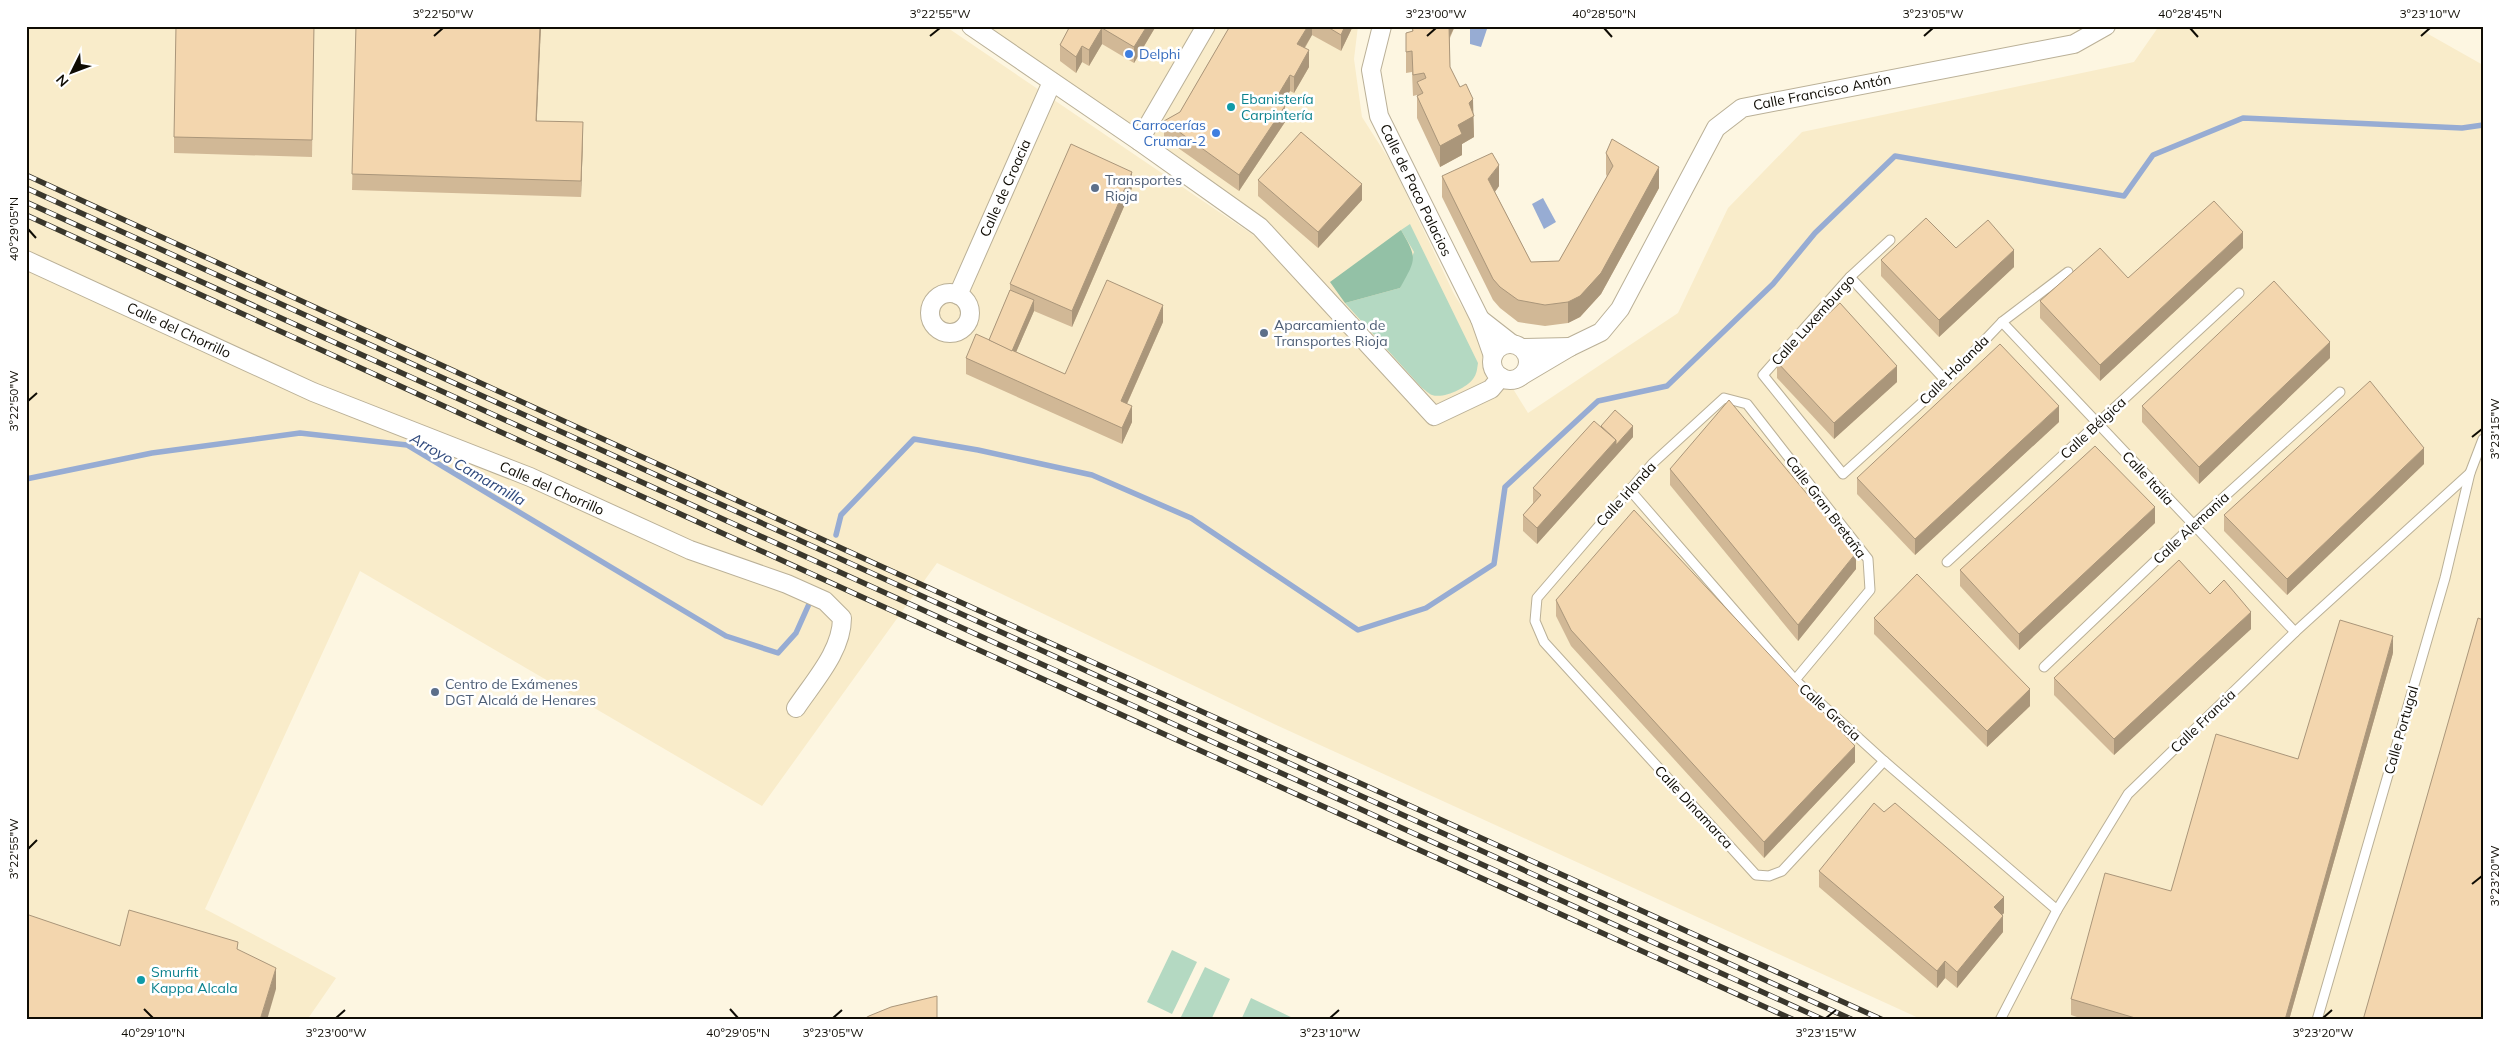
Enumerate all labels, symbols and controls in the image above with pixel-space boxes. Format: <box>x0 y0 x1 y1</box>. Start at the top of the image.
text: 3°22'50"W <box>412 6 474 21</box>
text: 3°22'55"W <box>909 6 971 21</box>
text: 3°23'00"W <box>1405 6 1467 21</box>
text: 40°28'50"N <box>1572 6 1636 21</box>
text: 3°23'05"W <box>1902 6 1964 21</box>
text: 40°28'45"N <box>2158 6 2222 21</box>
text: 3°23'10"W <box>2399 6 2461 21</box>
place label: Delphi <box>1139 45 1180 63</box>
north arrow <box>48 48 98 98</box>
marker: Delphi <box>1123 48 1135 60</box>
street label: Calle Francisco Antón <box>1751 70 1893 114</box>
text: N <box>52 71 73 91</box>
place label: Ebanistería Carpintería <box>1241 90 1314 124</box>
marker: Ebanistería Carpintería <box>1225 101 1237 113</box>
place label: Carrocerías Crumar-2 <box>1132 116 1206 150</box>
street label: Calle de Paco Palacios <box>1376 121 1456 259</box>
marker: Carrocerías Crumar-2 <box>1210 127 1222 139</box>
street label: Calle de Croacia <box>975 136 1035 240</box>
place label: Transportes Rioja <box>1105 171 1182 205</box>
marker: Transportes Rioja <box>1089 182 1101 194</box>
text: 40°29'05"N <box>6 197 21 261</box>
street label: Calle Luxemburgo <box>1767 271 1859 369</box>
street label: Calle del Chorrillo <box>124 298 234 362</box>
place label: Aparcamiento de Transportes Rioja <box>1274 316 1388 350</box>
marker: Aparcamiento de Transportes Rioja <box>1258 327 1270 339</box>
street label: Calle Holanda <box>1915 331 1993 409</box>
text: 3°22'50"W <box>6 370 21 432</box>
street label: Calle Bélgica <box>2056 393 2130 463</box>
text: 3°23'15"W <box>2487 398 2502 460</box>
water label: Arroyo Camarmilla <box>406 428 529 510</box>
street label: Calle Italia <box>2118 447 2178 509</box>
street label: Calle Gran Bretaña <box>1782 452 1870 562</box>
street label: Calle del Chorrillo <box>497 457 607 519</box>
street label: Calle Irlanda <box>1592 458 1660 530</box>
street label: Calle Alemania <box>2149 488 2233 568</box>
place label: Centro de Exámenes DGT Alcalá de Henares <box>445 675 596 709</box>
street label: Calle Grecia <box>1795 679 1865 745</box>
street label: Calle Portugal <box>2380 684 2422 776</box>
street label: Calle Francia <box>2167 685 2239 757</box>
marker: Centro de Exámenes DGT Alcalá de Henares <box>429 686 441 698</box>
street label: Calle Dinamarca <box>1651 762 1737 852</box>
text: 3°22'55"W <box>6 818 21 880</box>
text: 3°23'20"W <box>2487 845 2502 907</box>
place label: Smurfit Kappa Alcala <box>151 963 238 997</box>
marker: Smurfit Kappa Alcala <box>135 974 147 986</box>
text: 40°29'10"N <box>121 1025 185 1040</box>
text: 3°23'00"W <box>305 1025 367 1040</box>
text: 40°29'05"N <box>706 1025 770 1040</box>
text: 3°23'05"W <box>802 1025 864 1040</box>
text: 3°23'10"W <box>1299 1025 1361 1040</box>
text: 3°23'15"W <box>1795 1025 1857 1040</box>
text: 3°23'20"W <box>2292 1025 2354 1040</box>

